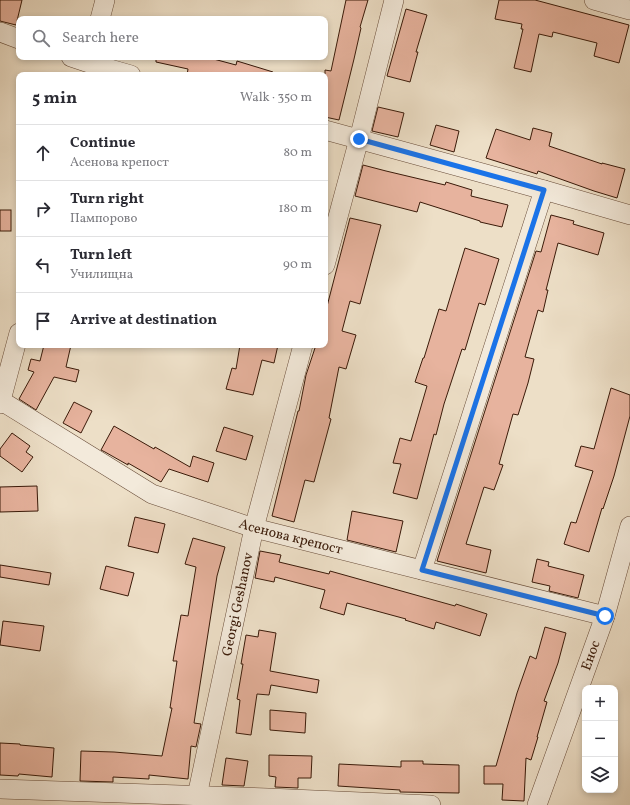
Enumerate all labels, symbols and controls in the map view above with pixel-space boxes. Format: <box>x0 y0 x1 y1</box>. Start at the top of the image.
search box <box>16 16 328 60</box>
icon: search <box>30 27 52 49</box>
text: Search here <box>62 28 139 49</box>
text: 5 min <box>32 87 77 110</box>
text: Walk · 350 m <box>240 89 312 107</box>
route end <box>350 130 368 148</box>
text: Continue <box>70 133 135 154</box>
icon: ahead <box>32 142 54 164</box>
text: 80 m <box>283 144 312 162</box>
text: Асенова крепост <box>70 154 169 172</box>
text: Turn right <box>70 189 144 210</box>
icon: right <box>32 198 54 220</box>
text: 180 m <box>278 200 312 218</box>
text: Пампорово <box>70 210 137 228</box>
text: Turn left <box>70 245 132 266</box>
icon: left <box>32 254 54 276</box>
text: 90 m <box>283 256 312 274</box>
text: Училищна <box>70 266 133 284</box>
icon: arrive <box>32 310 54 332</box>
text: Arrive at destination <box>70 310 217 331</box>
street label: Асенова крепост <box>236 514 345 559</box>
street label: Georgi Geshanov <box>217 550 258 658</box>
route start <box>596 607 614 625</box>
street label: Енос <box>577 638 605 673</box>
map controls <box>582 685 618 793</box>
button: + <box>582 685 618 721</box>
button: − <box>582 721 618 757</box>
button: layers <box>582 757 618 793</box>

